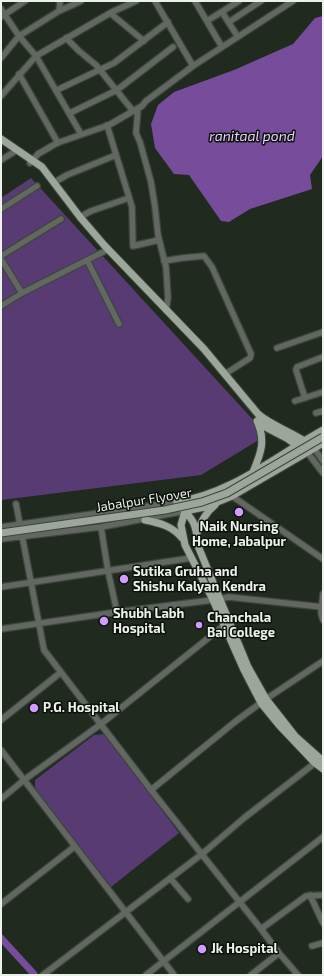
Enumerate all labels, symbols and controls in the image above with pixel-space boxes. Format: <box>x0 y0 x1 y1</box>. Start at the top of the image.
water label: ranitaal pond <box>209 128 295 144</box>
street label: Jabalpur Flyover <box>95 485 193 515</box>
marker: Naik Nursing Home, Jabalpur <box>233 506 245 518</box>
place label: Naik Nursing Home, Jabalpur <box>192 519 286 550</box>
place label: Sutika Gruha and Shishu Kalyan Kendra <box>133 564 266 595</box>
marker: Sutika Gruha and Shishu Kalyan Kendra <box>118 573 130 585</box>
place label: Shubh Labh Hospital <box>113 606 184 637</box>
place label: Chanchala Bai College <box>207 610 275 641</box>
marker: Shubh Labh Hospital <box>98 615 110 627</box>
marker: Chanchala Bai College <box>194 620 204 630</box>
place label: P.G. Hospital <box>43 700 120 716</box>
marker: P.G. Hospital <box>28 702 40 714</box>
place label: Jk Hospital <box>211 941 278 957</box>
marker: Jk Hospital <box>196 943 208 955</box>

